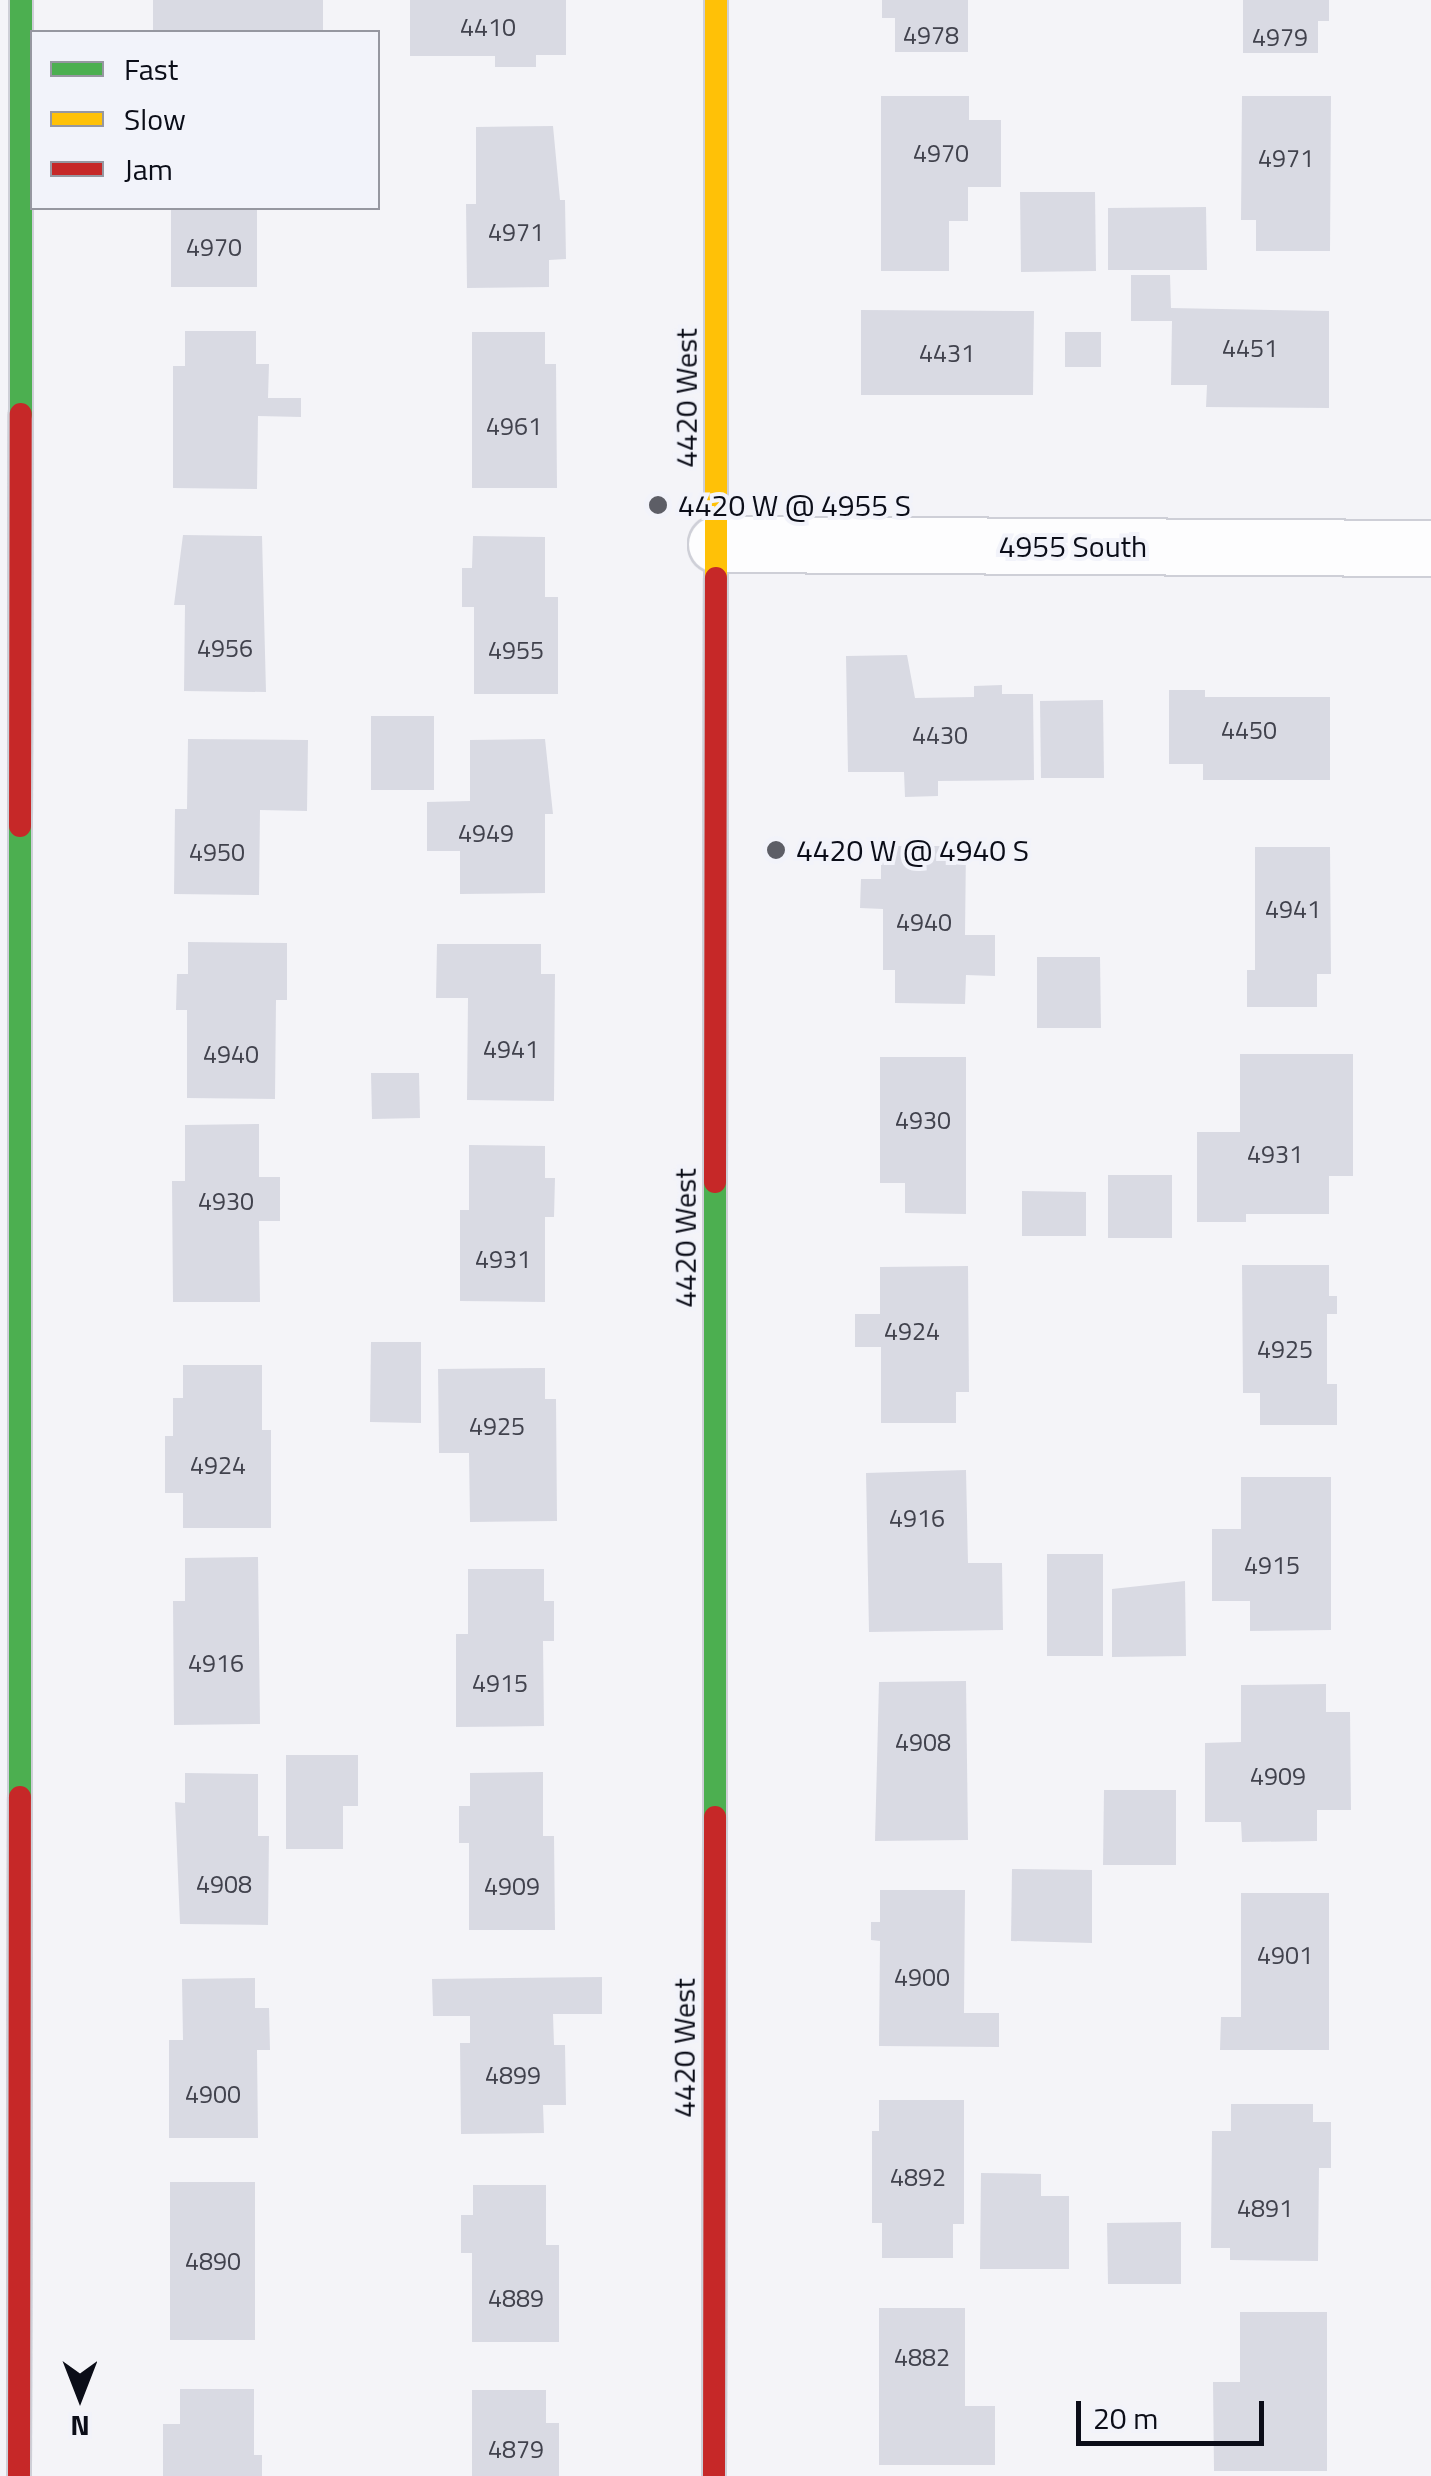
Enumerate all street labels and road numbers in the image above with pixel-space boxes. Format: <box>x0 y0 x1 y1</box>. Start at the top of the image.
street label: 4420 West <box>668 328 704 468</box>
street label: 4955 South <box>999 528 1147 564</box>
street label: 4420 West <box>667 1168 703 1308</box>
street label: 4420 West <box>666 1978 702 2118</box>

